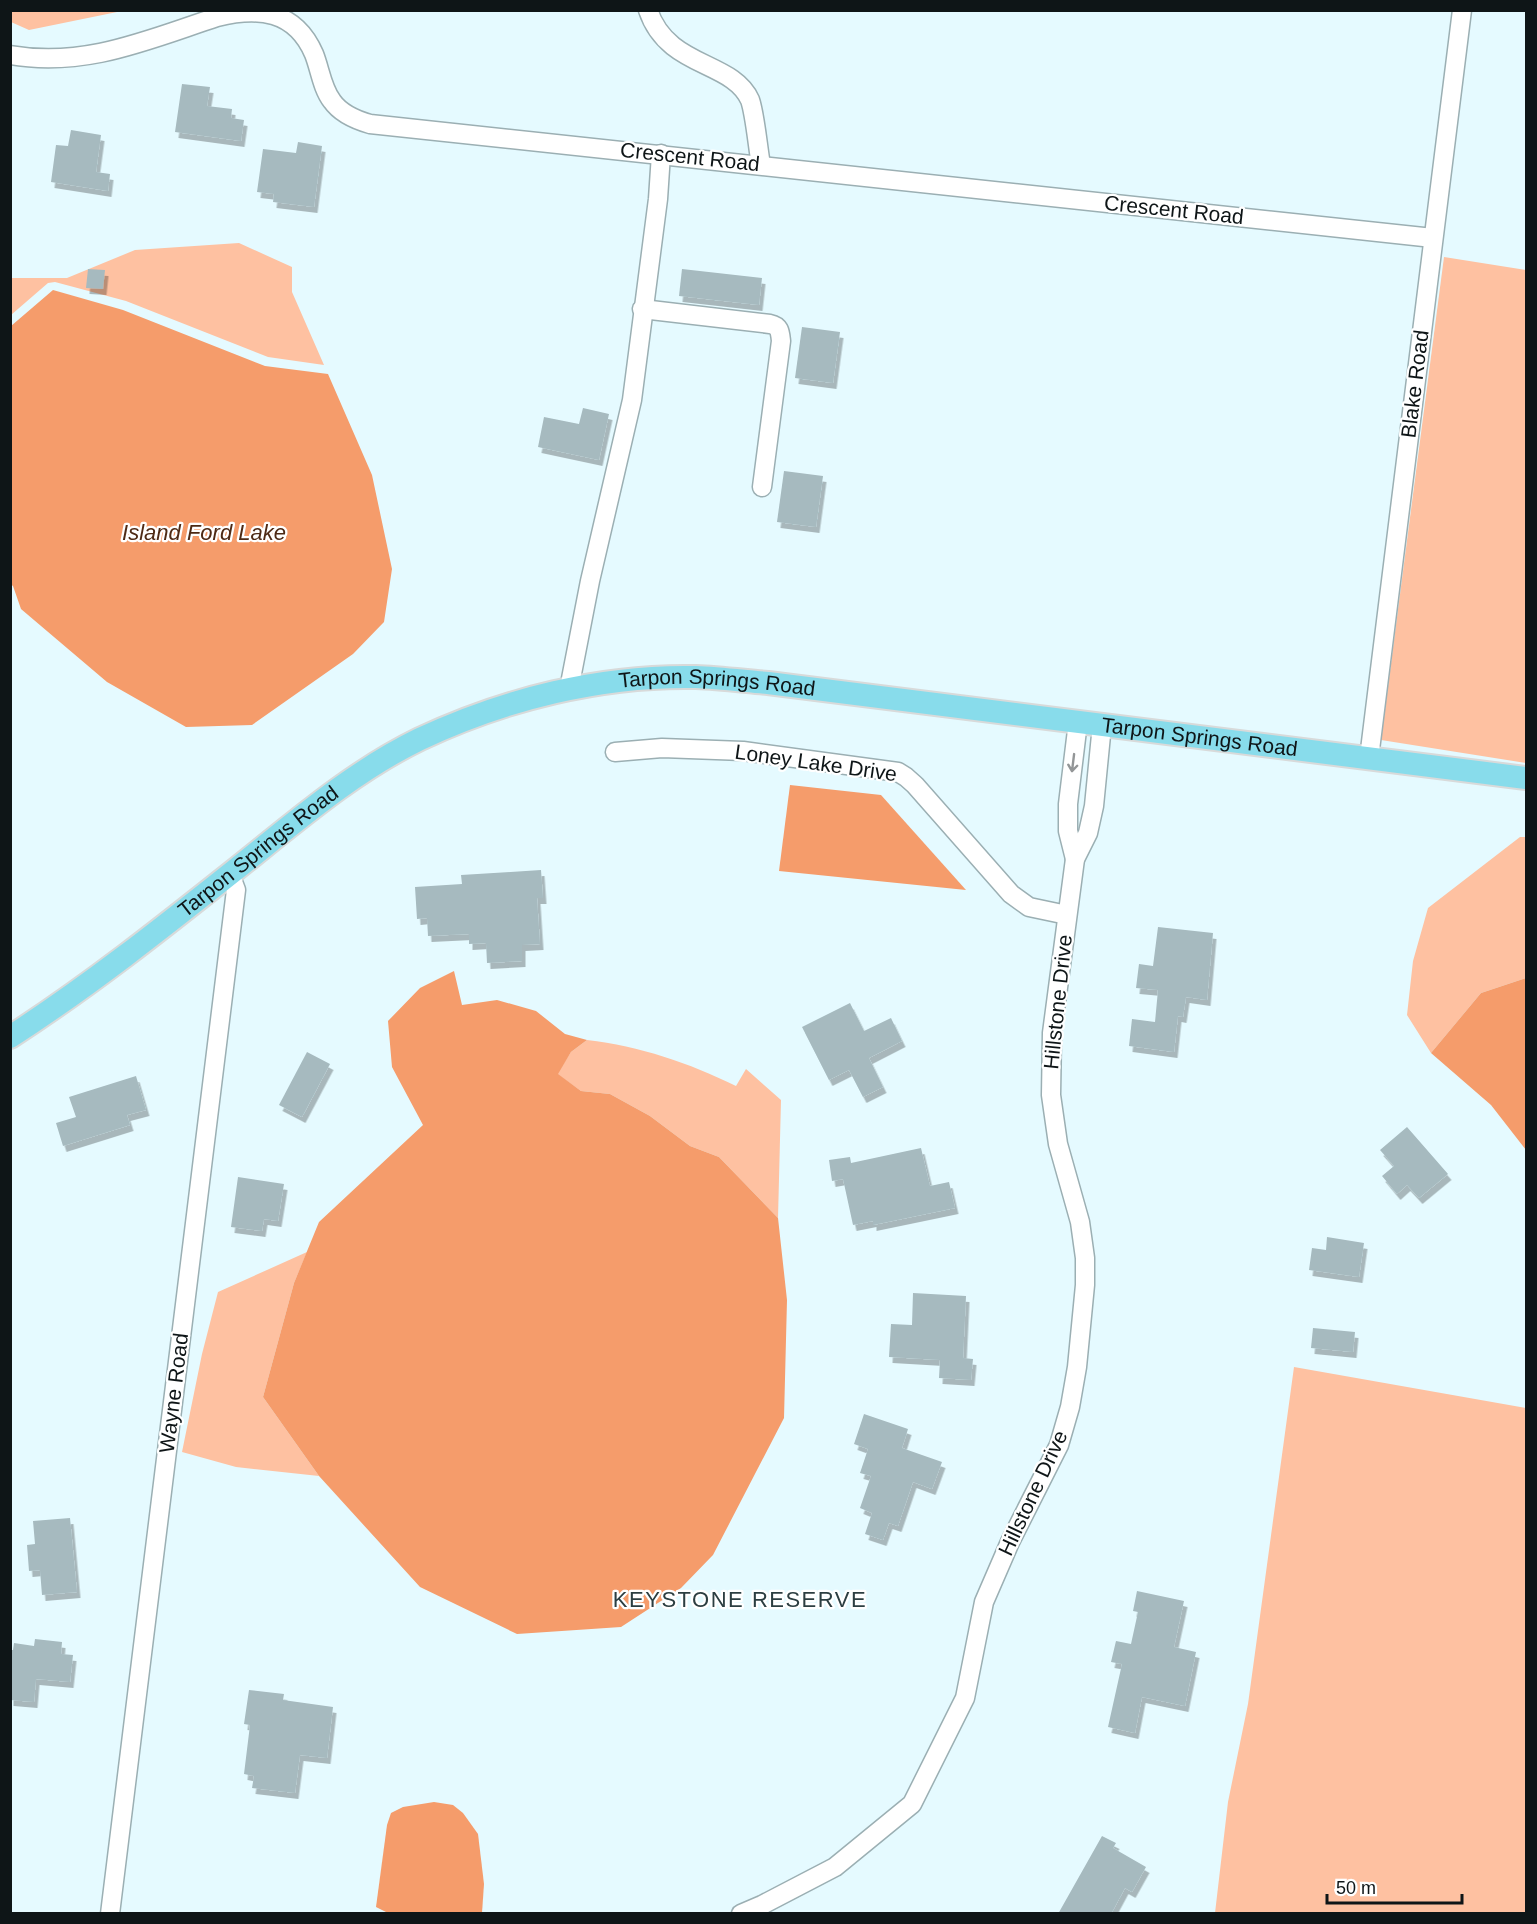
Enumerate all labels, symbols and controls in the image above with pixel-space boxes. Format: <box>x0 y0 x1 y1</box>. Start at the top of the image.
street label: Crescent Road <box>619 138 761 175</box>
street label: Crescent Road <box>1103 191 1245 228</box>
street label: Blake Road <box>1396 329 1433 439</box>
water label: Island Ford Lake <box>122 520 286 545</box>
street label: Tarpon Springs Road <box>617 665 817 700</box>
street label: Tarpon Springs Road <box>1100 713 1299 760</box>
street label: Loney Lake Drive <box>734 740 899 785</box>
one-way arrow <box>1067 752 1078 772</box>
street label: Tarpon Springs Road <box>173 781 342 921</box>
street label: Hillstone Drive <box>1039 933 1076 1070</box>
street label: Wayne Road <box>155 1332 192 1454</box>
street label: Hillstone Drive <box>994 1427 1072 1559</box>
district label: KEYSTONE RESERVE <box>613 1587 867 1612</box>
scale bar <box>1327 1867 1462 1905</box>
text: 50 m <box>1336 1878 1376 1898</box>

